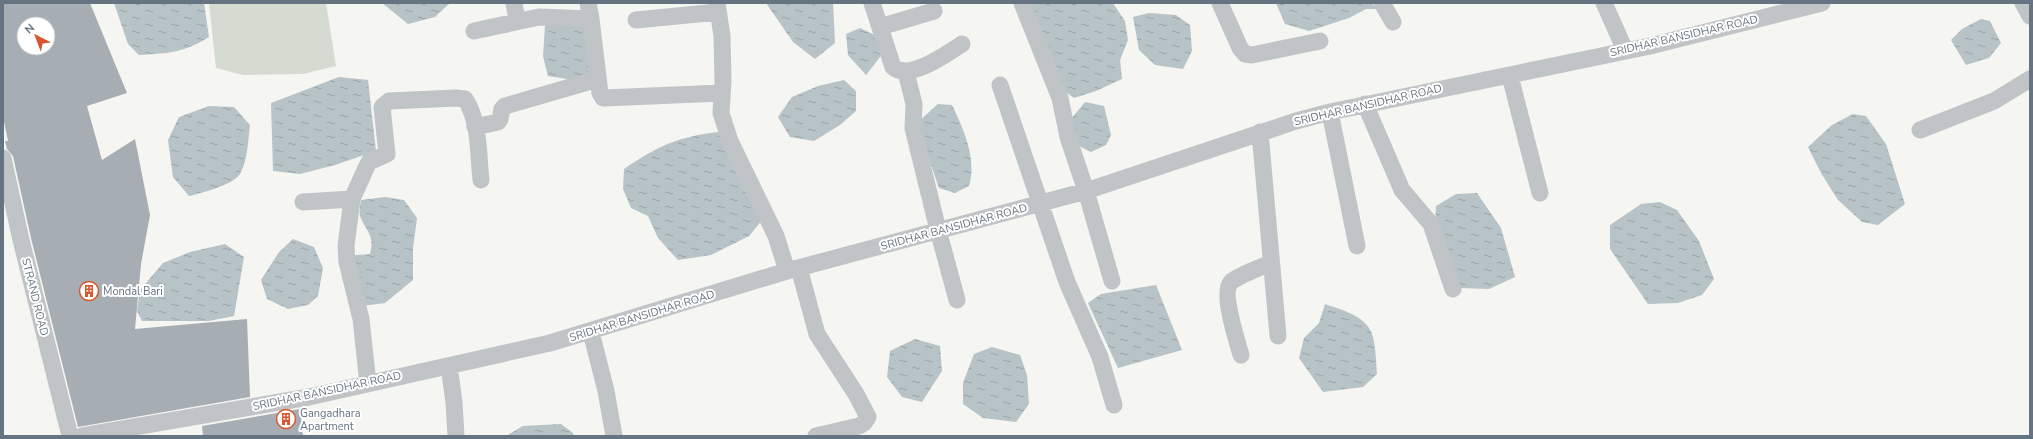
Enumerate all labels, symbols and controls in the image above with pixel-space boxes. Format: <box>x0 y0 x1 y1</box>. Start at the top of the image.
street label: SRIDHAR BANSIDHAR ROAD <box>1609 12 1759 60</box>
north arrow <box>16 16 56 56</box>
text: N <box>22 21 38 37</box>
street label: SRIDHAR BANSIDHAR ROAD <box>1293 81 1443 129</box>
street label: SRIDHAR BANSIDHAR ROAD <box>879 200 1029 254</box>
street label: STRAND ROAD <box>18 257 52 337</box>
building icon: Mondal Bari <box>78 280 100 302</box>
place label: Mondal Bari <box>103 284 163 299</box>
street label: SRIDHAR BANSIDHAR ROAD <box>567 287 717 345</box>
street label: SRIDHAR BANSIDHAR ROAD <box>251 368 403 414</box>
place label: Gangadhara Apartment <box>300 406 361 434</box>
building icon: Gangadhara Apartment <box>275 408 297 430</box>

